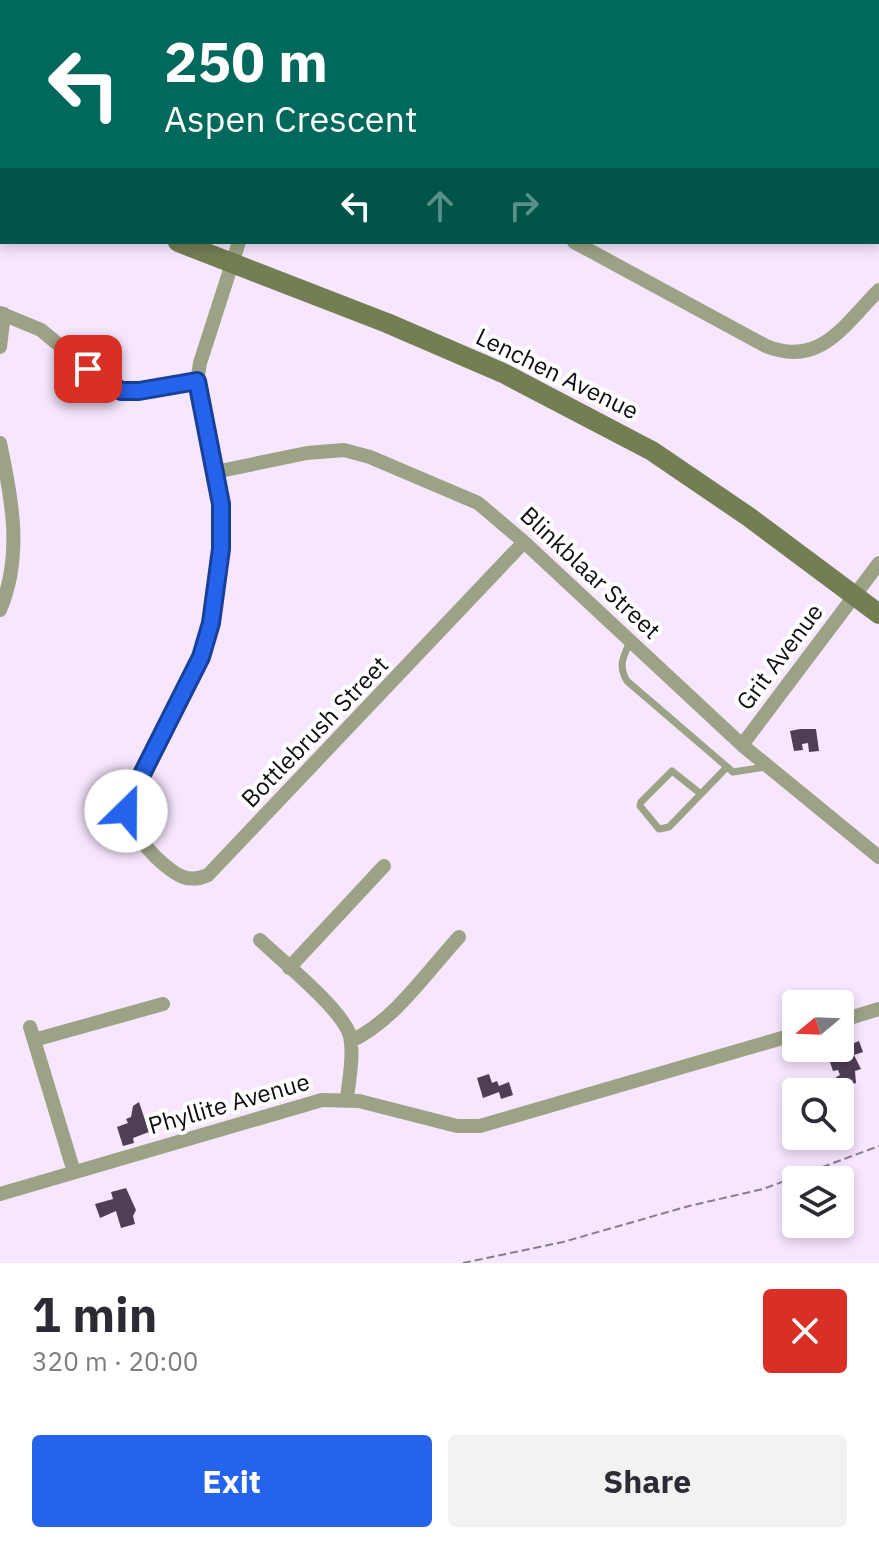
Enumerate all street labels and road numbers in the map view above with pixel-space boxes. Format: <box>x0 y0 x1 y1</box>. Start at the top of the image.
street label: Lenchen Avenue <box>471 320 644 426</box>
street label: Blinkblaar Street <box>514 499 668 646</box>
street label: Grit Avenue <box>729 597 830 716</box>
street label: Bottlebrush Street <box>234 649 395 814</box>
street label: Phyllite Avenue <box>144 1065 313 1141</box>

